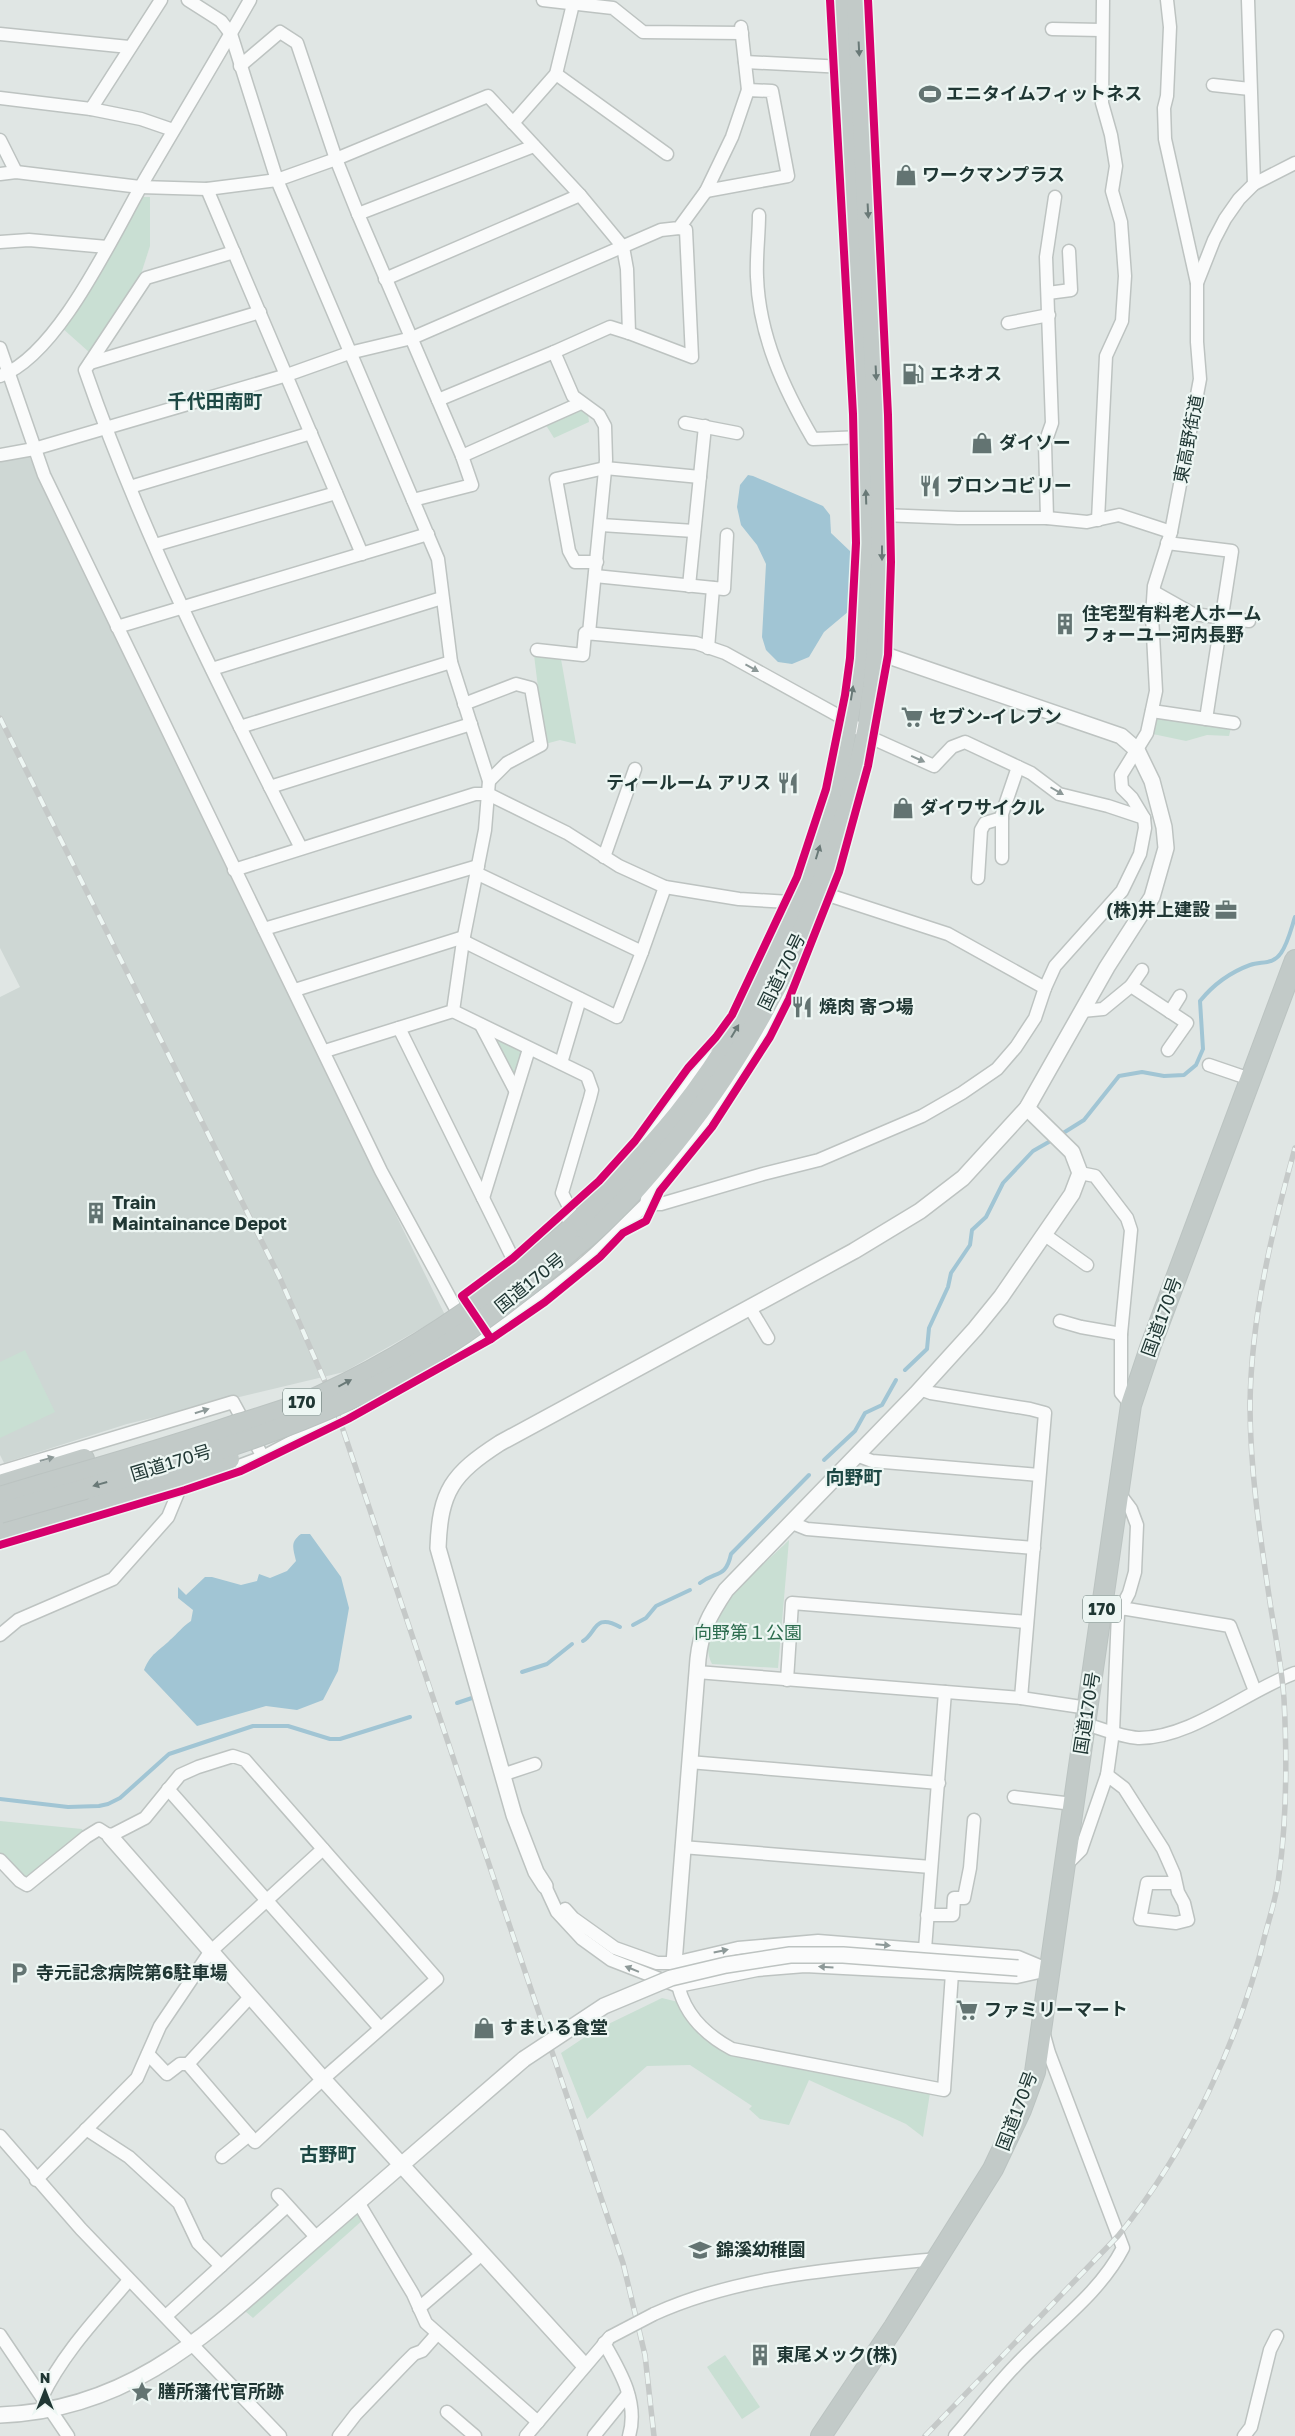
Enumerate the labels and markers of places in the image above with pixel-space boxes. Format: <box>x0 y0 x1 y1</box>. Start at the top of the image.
sports icon: エニタイムフィットネス <box>917 81 943 107</box>
place label: エニタイムフィットネス <box>946 82 1142 104</box>
shop icon: ワークマンプラス <box>893 162 919 188</box>
place label: ワークマンプラス <box>922 163 1065 185</box>
fuel station icon: エネオス <box>900 361 926 387</box>
place label: エネオス <box>930 362 1002 384</box>
shop icon: ダイソー <box>969 430 995 456</box>
place label: ダイソー <box>999 431 1071 453</box>
restaurant icon: ブロンコビリー <box>917 473 943 499</box>
place label: ブロンコビリー <box>946 474 1072 496</box>
place label: 住宅型有料老人ホーム フォーユー河内長野 <box>1082 602 1261 645</box>
building icon: 住宅型有料老人ホーム フォーユー河内長野 <box>1052 611 1078 637</box>
supermarket icon: セブン-イレブン <box>899 704 925 730</box>
place label: セブン-イレブン <box>929 705 1062 727</box>
restaurant icon: ティールーム アリス <box>775 770 801 796</box>
place label: ティールーム アリス <box>606 771 771 793</box>
shop icon: ダイワサイクル <box>890 795 916 821</box>
place label: ダイワサイクル <box>920 796 1045 818</box>
office icon: (株)井上建設 <box>1213 897 1239 923</box>
place label: (株)井上建設 <box>1106 898 1210 920</box>
restaurant icon: 焼肉 寄つ場 <box>789 994 815 1020</box>
place label: 焼肉 寄つ場 <box>819 995 914 1017</box>
place label: Train Maintainance Depot <box>112 1191 287 1234</box>
building icon: Train Maintainance Depot <box>83 1200 109 1226</box>
parking icon: 寺元記念病院第6駐車場 <box>6 1960 32 1986</box>
place label: 寺元記念病院第6駐車場 <box>36 1961 227 1983</box>
supermarket icon: ファミリーマート <box>954 1997 980 2023</box>
place label: ファミリーマート <box>984 1998 1128 2020</box>
shop icon: すまいる食堂 <box>471 2015 497 2041</box>
place label: すまいる食堂 <box>500 2016 608 2038</box>
school or university icon: 錦溪幼稚園 <box>687 2237 713 2263</box>
place label: 錦溪幼稚園 <box>716 2238 806 2260</box>
building icon: 東尾メック(株) <box>747 2342 773 2368</box>
place label: 東尾メック(株) <box>776 2343 898 2365</box>
place icon: 膳所藩代官所跡 <box>129 2379 155 2405</box>
place label: 膳所藩代官所跡 <box>158 2380 284 2402</box>

